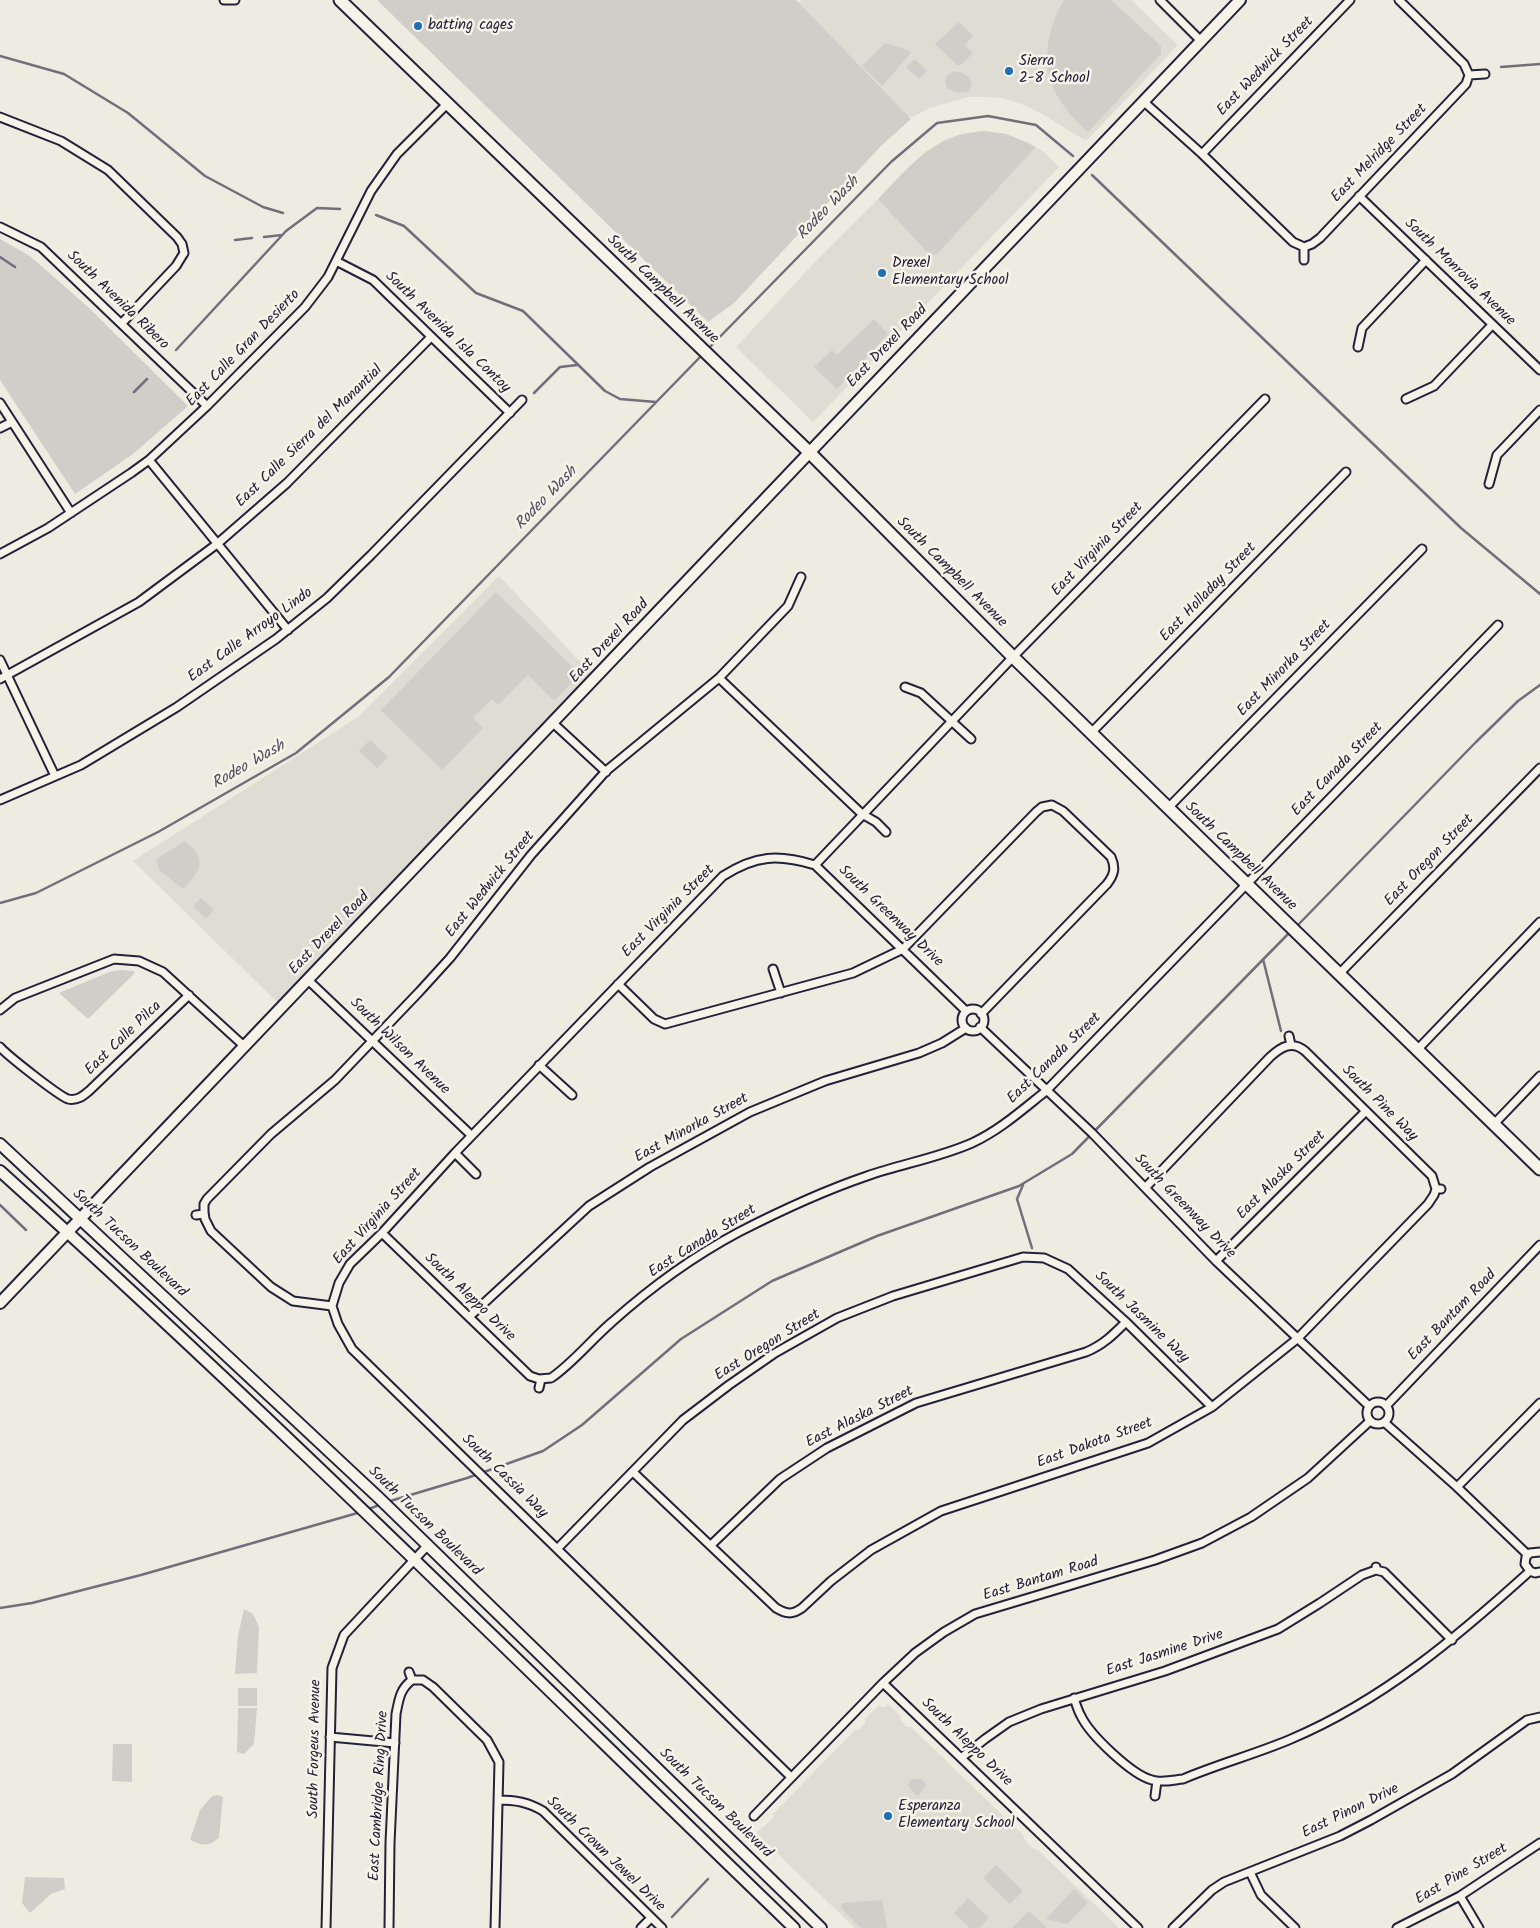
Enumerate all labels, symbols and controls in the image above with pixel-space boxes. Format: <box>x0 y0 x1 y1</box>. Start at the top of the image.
street label: East Wedwick Street <box>1214 13 1318 121</box>
place label: batting cages <box>428 17 513 35</box>
marker: batting cages <box>412 20 424 32</box>
place label: Sierra 2-8 School <box>1019 53 1090 88</box>
marker: Sierra 2-8 School <box>1003 65 1015 77</box>
street label: East Melridge Street <box>1328 101 1432 207</box>
water label: Rodeo Wash <box>794 173 864 245</box>
street label: South Monrovia Avenue <box>1400 215 1518 331</box>
street label: South Campbell Avenue <box>602 232 722 348</box>
street label: South Avenida Ribero <box>62 248 172 354</box>
place label: Drexel Elementary School <box>892 255 1009 290</box>
marker: Drexel Elementary School <box>876 267 888 279</box>
street label: South Avenida Isla Contoy <box>381 268 513 398</box>
street label: East Calle Gran Desierto <box>183 287 305 411</box>
street label: East Drexel Road <box>844 302 932 392</box>
street label: East Calle Sierra del Manantial <box>233 362 387 512</box>
water label: Rodeo Wash <box>512 463 582 535</box>
street label: East Virginia Street <box>1048 499 1148 601</box>
street label: South Campbell Avenue <box>892 514 1010 632</box>
street label: East Holladay Street <box>1157 540 1261 646</box>
street label: East Calle Arroyo Lindo <box>185 585 317 687</box>
street label: East Drexel Road <box>566 596 654 688</box>
street label: East Minorka Street <box>1234 617 1336 721</box>
street label: East Canada Street <box>1289 719 1387 821</box>
water label: Rodeo Wash <box>209 737 289 795</box>
street label: South Campbell Avenue <box>1180 799 1300 915</box>
street label: East Oregon Street <box>1382 811 1478 911</box>
street label: East Wedwick Street <box>443 828 539 942</box>
street label: East Virginia Street <box>619 862 719 962</box>
street label: South Greenway Drive <box>834 862 946 972</box>
street label: East Drexel Road <box>286 889 374 979</box>
street label: South Wilson Avenue <box>345 995 453 1099</box>
street label: East Calle Pilca <box>82 998 166 1080</box>
street label: East Canada Street <box>1004 1010 1106 1108</box>
street label: South Pine Way <box>1337 1062 1421 1146</box>
street label: East Minorka Street <box>632 1090 752 1168</box>
street label: East Alaska Street <box>1234 1128 1330 1224</box>
street label: South Greenway Drive <box>1129 1151 1239 1263</box>
street label: East Virginia Street <box>330 1165 426 1269</box>
street label: South Tucson Boulevard <box>68 1186 190 1302</box>
street label: East Canada Street <box>646 1202 760 1282</box>
street label: South Aleppo Drive <box>420 1250 518 1346</box>
street label: East Bantam Road <box>1405 1267 1501 1365</box>
street label: South Jasmine Way <box>1090 1268 1192 1368</box>
street label: East Oregon Street <box>712 1306 824 1386</box>
street label: East Alaska Street <box>803 1383 917 1453</box>
street label: East Dakota Street <box>1035 1415 1155 1473</box>
street label: South Cassia Way <box>457 1431 551 1523</box>
street label: South Tucson Boulevard <box>364 1463 484 1581</box>
street label: East Bantam Road <box>981 1554 1101 1606</box>
street label: East Jasmine Drive <box>1104 1627 1226 1681</box>
street label: South Forgeus Avenue <box>306 1679 326 1819</box>
street label: South Aleppo Drive <box>917 1695 1015 1791</box>
street label: East Cambridge Ring Drive <box>367 1710 393 1882</box>
street label: South Tucson Boulevard <box>655 1745 775 1863</box>
street label: East Pinon Drive <box>1299 1781 1403 1843</box>
street label: South Crown Jewel Drive <box>542 1794 668 1916</box>
place label: Esperanza Elementary School <box>898 1798 1015 1833</box>
marker: Esperanza Elementary School <box>882 1810 894 1822</box>
street label: East Pine Street <box>1413 1840 1511 1910</box>

